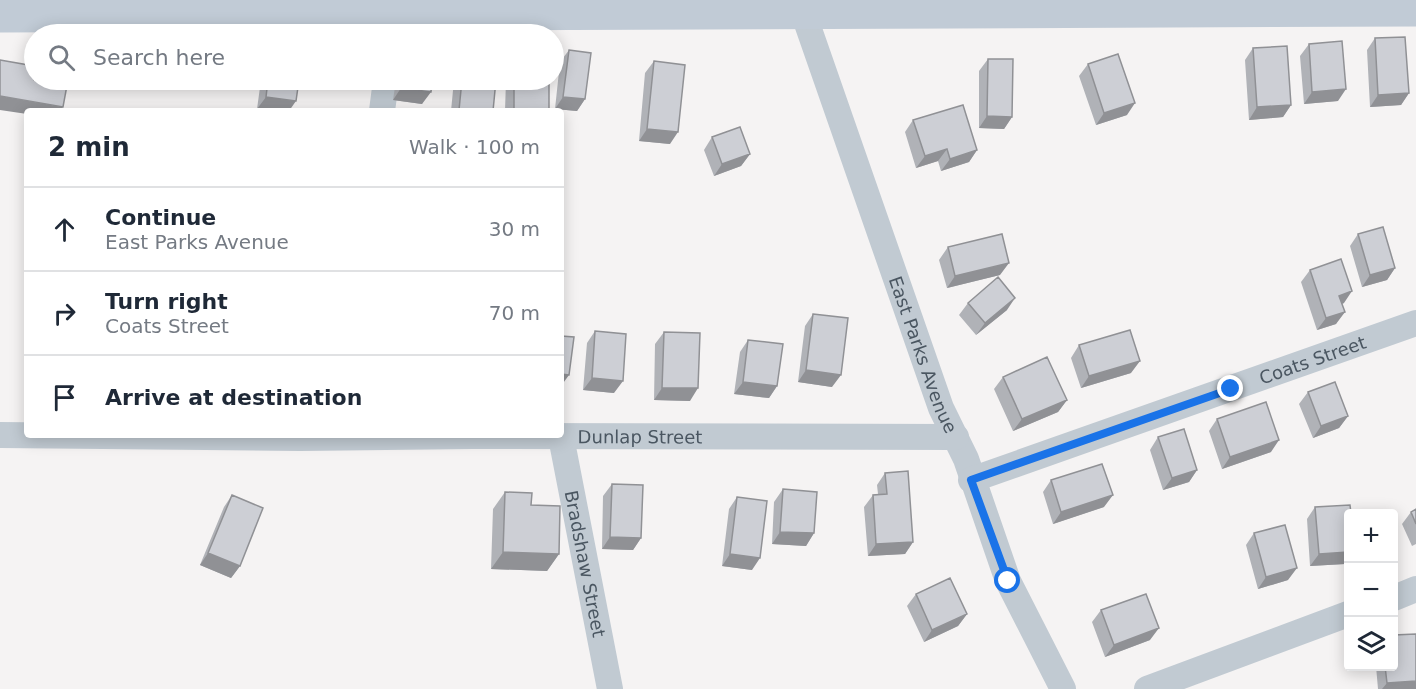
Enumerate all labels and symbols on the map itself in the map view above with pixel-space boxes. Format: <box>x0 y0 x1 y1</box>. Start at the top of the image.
street label: East Parks Avenue <box>885 273 962 436</box>
street label: Coats Street <box>1256 331 1368 388</box>
route end <box>1217 375 1243 401</box>
street label: Dunlap Street <box>578 426 702 447</box>
street label: Bradshaw Street <box>561 488 610 639</box>
route start <box>994 567 1020 593</box>

